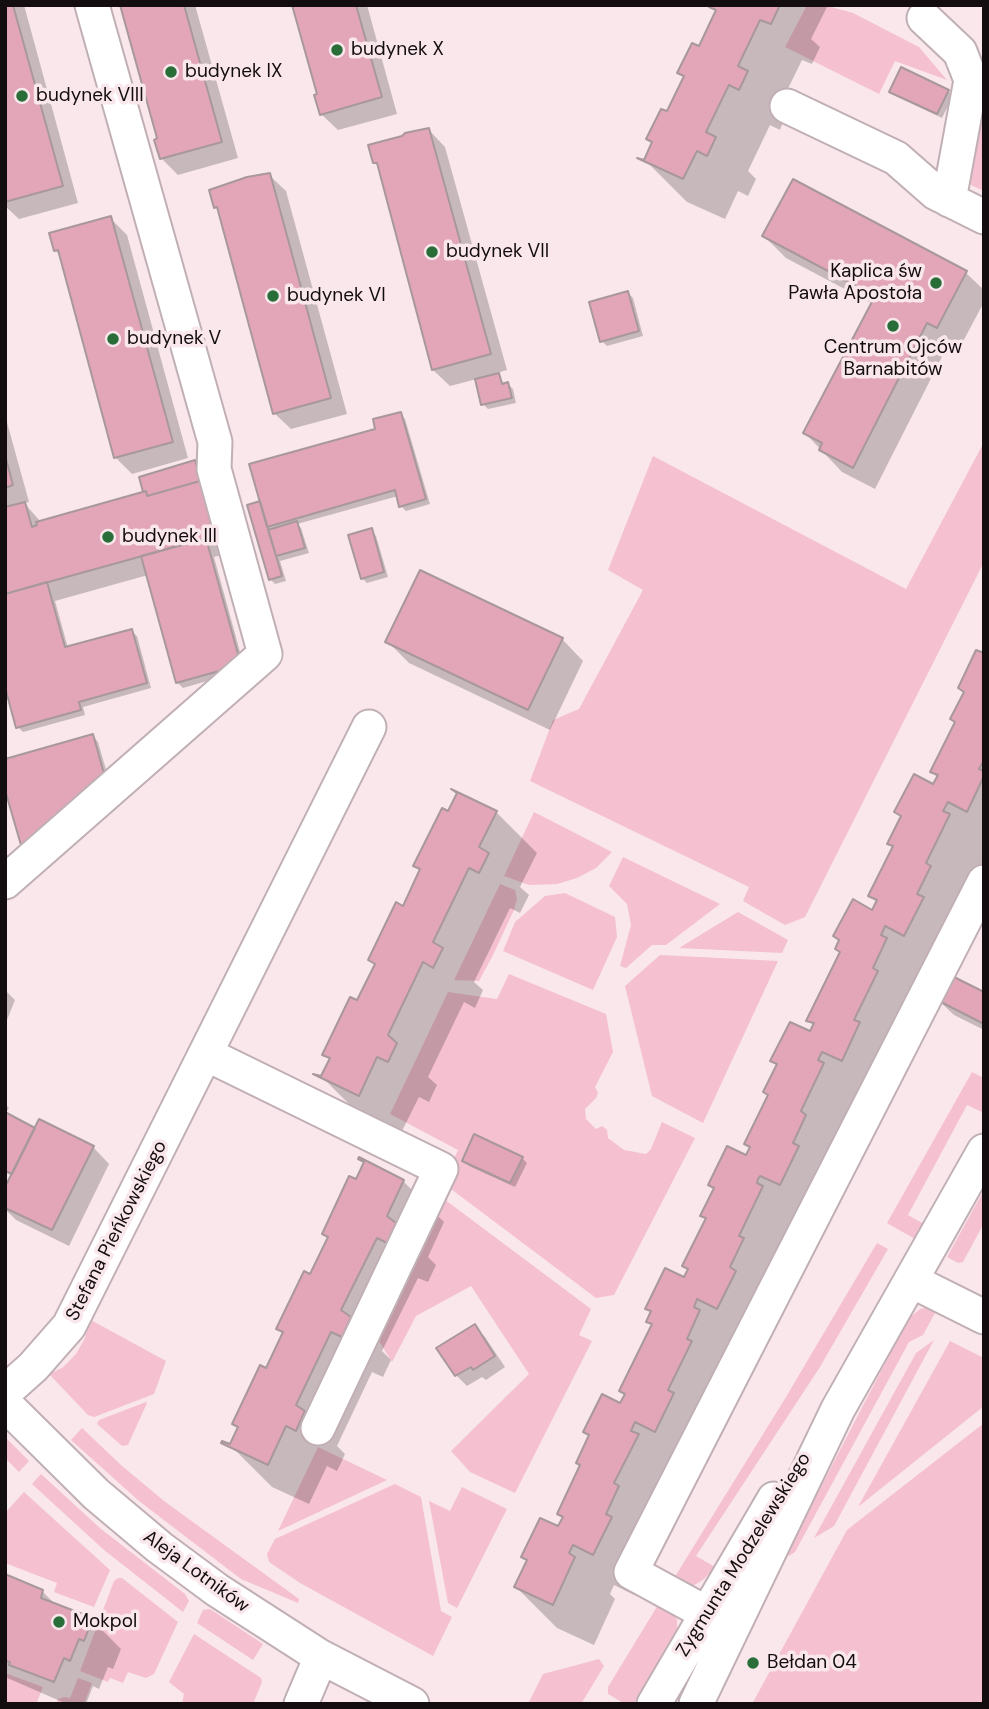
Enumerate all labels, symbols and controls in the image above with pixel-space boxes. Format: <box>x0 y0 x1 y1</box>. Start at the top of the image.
place label: budynek X <box>351 39 444 61</box>
marker: budynek X <box>329 42 345 58</box>
place label: budynek IX <box>185 61 282 83</box>
marker: budynek IX <box>163 64 179 80</box>
place label: budynek VIII <box>36 85 144 107</box>
marker: budynek VIII <box>14 88 30 104</box>
place label: budynek VII <box>446 241 549 263</box>
marker: budynek VII <box>424 244 440 260</box>
place label: Kaplica św Pawła Apostoła <box>788 261 922 305</box>
marker: Kaplica św Pawła Apostoła <box>928 275 944 291</box>
place label: budynek VI <box>287 285 386 307</box>
marker: budynek VI <box>265 288 281 304</box>
marker: Centrum Ojców Barnabitów <box>885 318 901 334</box>
place label: budynek V <box>127 328 221 350</box>
marker: budynek V <box>105 331 121 347</box>
place label: Centrum Ojców Barnabitów <box>824 337 962 381</box>
place label: budynek III <box>122 526 217 548</box>
marker: budynek III <box>100 529 116 545</box>
street label: Stefana Pieńkowskiego <box>62 1137 172 1325</box>
street label: Zygmunta Modzelewskiego <box>672 1449 816 1661</box>
street label: Aleja Lotników <box>139 1526 253 1618</box>
place label: Mokpol <box>73 1611 137 1633</box>
marker: Mokpol <box>51 1614 67 1630</box>
place label: Bełdan 04 <box>767 1652 857 1674</box>
marker: Bełdan 04 <box>745 1655 761 1671</box>

